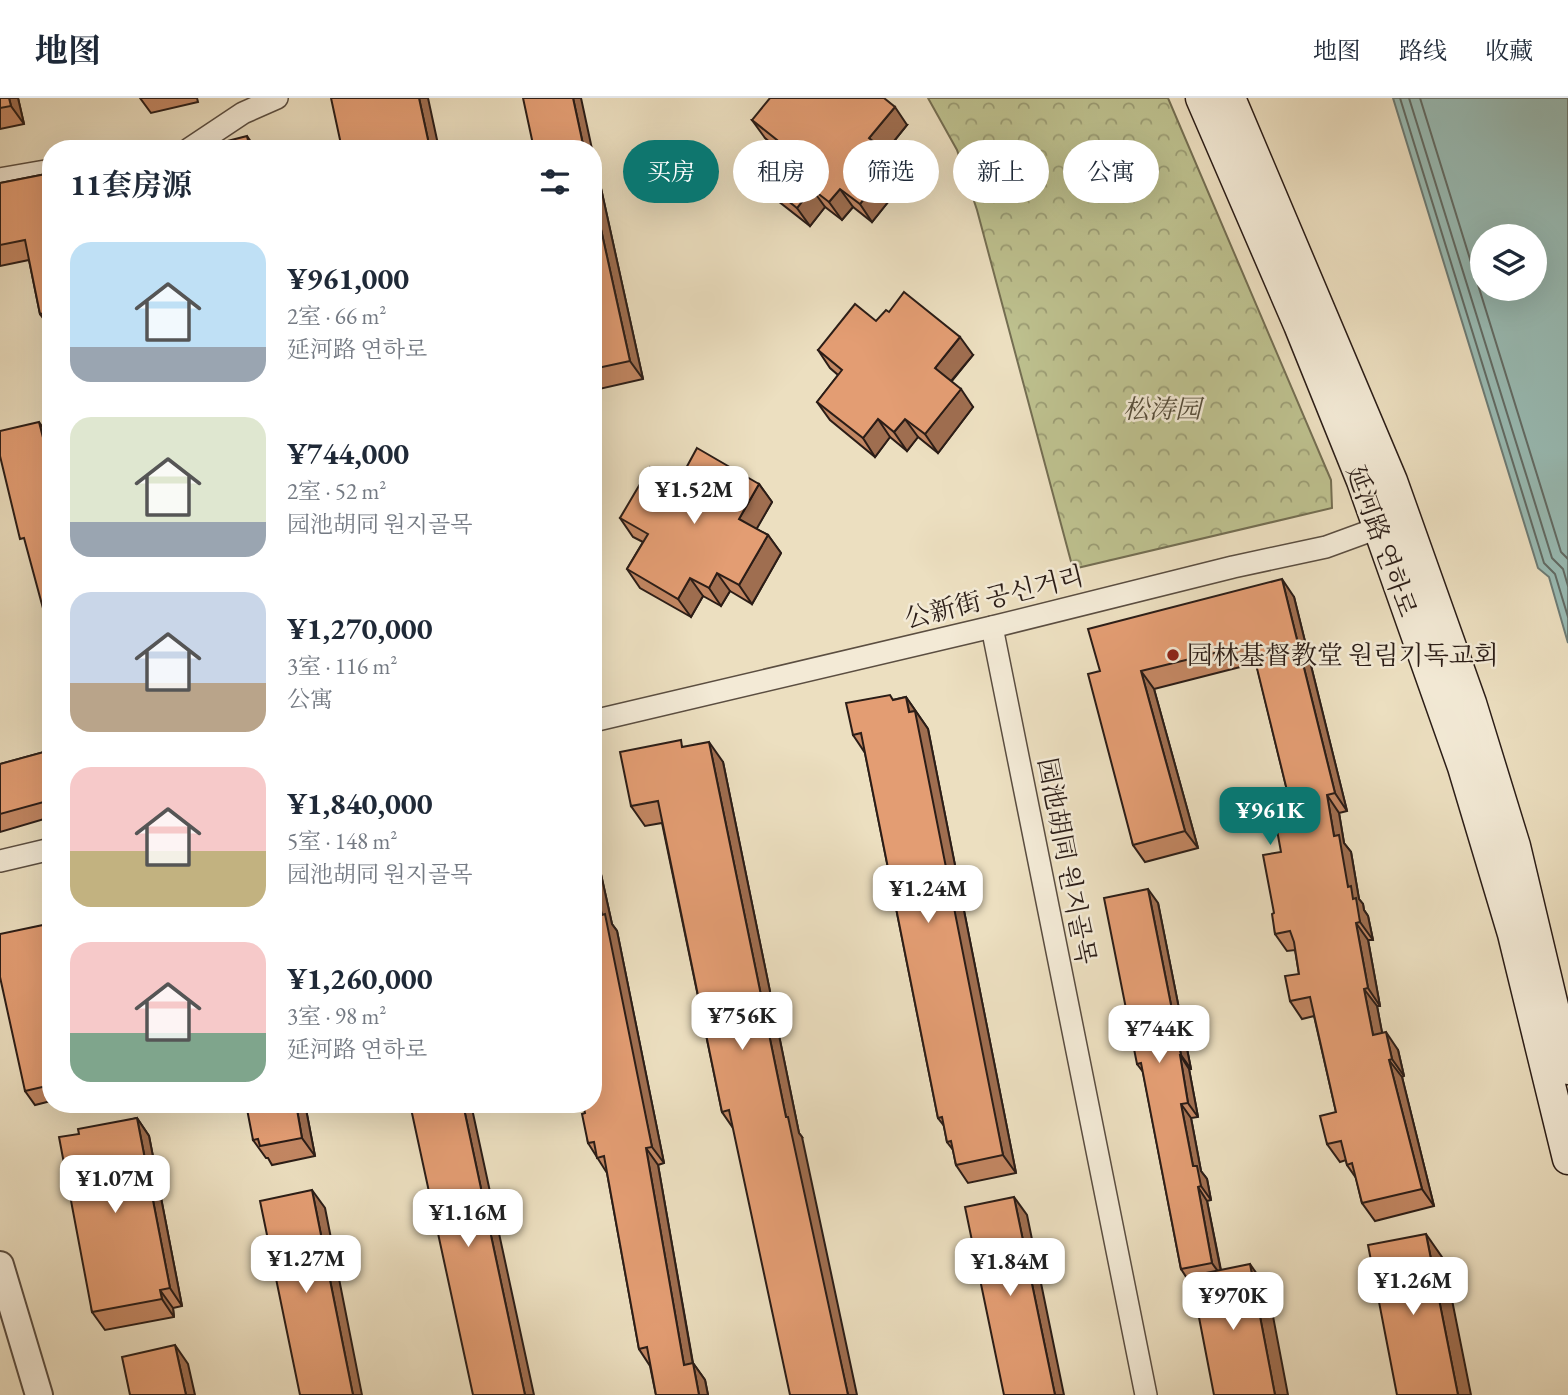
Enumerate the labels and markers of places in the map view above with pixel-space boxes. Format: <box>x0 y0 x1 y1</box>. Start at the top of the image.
pin: ¥1.52M <box>637 466 751 526</box>
place label: 园林基督教堂 원림기독교회 <box>1187 638 1499 672</box>
marker: 园林基督教堂 원림기독교회 <box>1165 647 1181 663</box>
pin: ¥961K <box>1221 788 1319 847</box>
pin: ¥1.24M <box>871 866 985 925</box>
pin: ¥756K <box>693 992 791 1052</box>
pin: ¥744K <box>1110 1006 1208 1065</box>
pin: ¥1.07M <box>58 1156 172 1215</box>
pin: ¥1.16M <box>411 1190 525 1249</box>
pin: ¥1.27M <box>249 1236 363 1295</box>
pin: ¥1.84M <box>953 1238 1067 1298</box>
pin: ¥1.26M <box>1356 1258 1470 1317</box>
pin: ¥970K <box>1184 1272 1282 1332</box>

